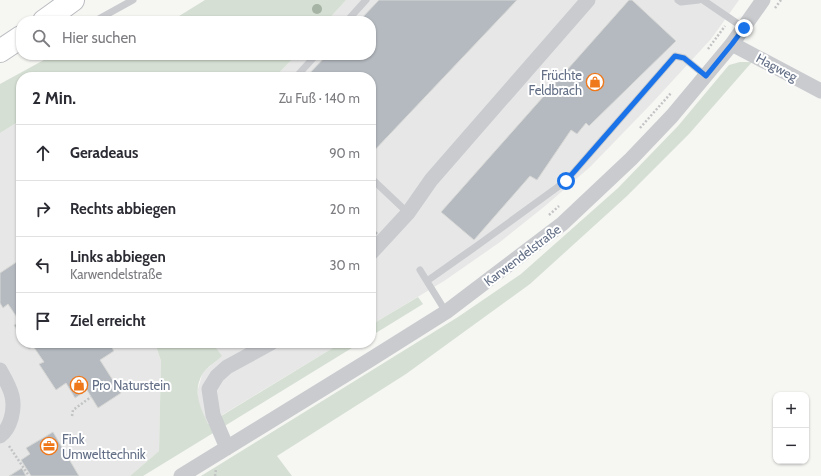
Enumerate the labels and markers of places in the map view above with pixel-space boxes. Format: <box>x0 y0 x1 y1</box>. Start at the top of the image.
place label: Früchte Feldbrach <box>528 67 582 98</box>
shop icon: Früchte Feldbrach <box>585 72 605 92</box>
shop icon: Pro Naturstein <box>69 375 89 395</box>
place label: Pro Naturstein <box>92 377 170 393</box>
place label: Fink Umwelttechnik <box>62 431 146 462</box>
office icon: Fink Umwelttechnik <box>39 436 59 456</box>

